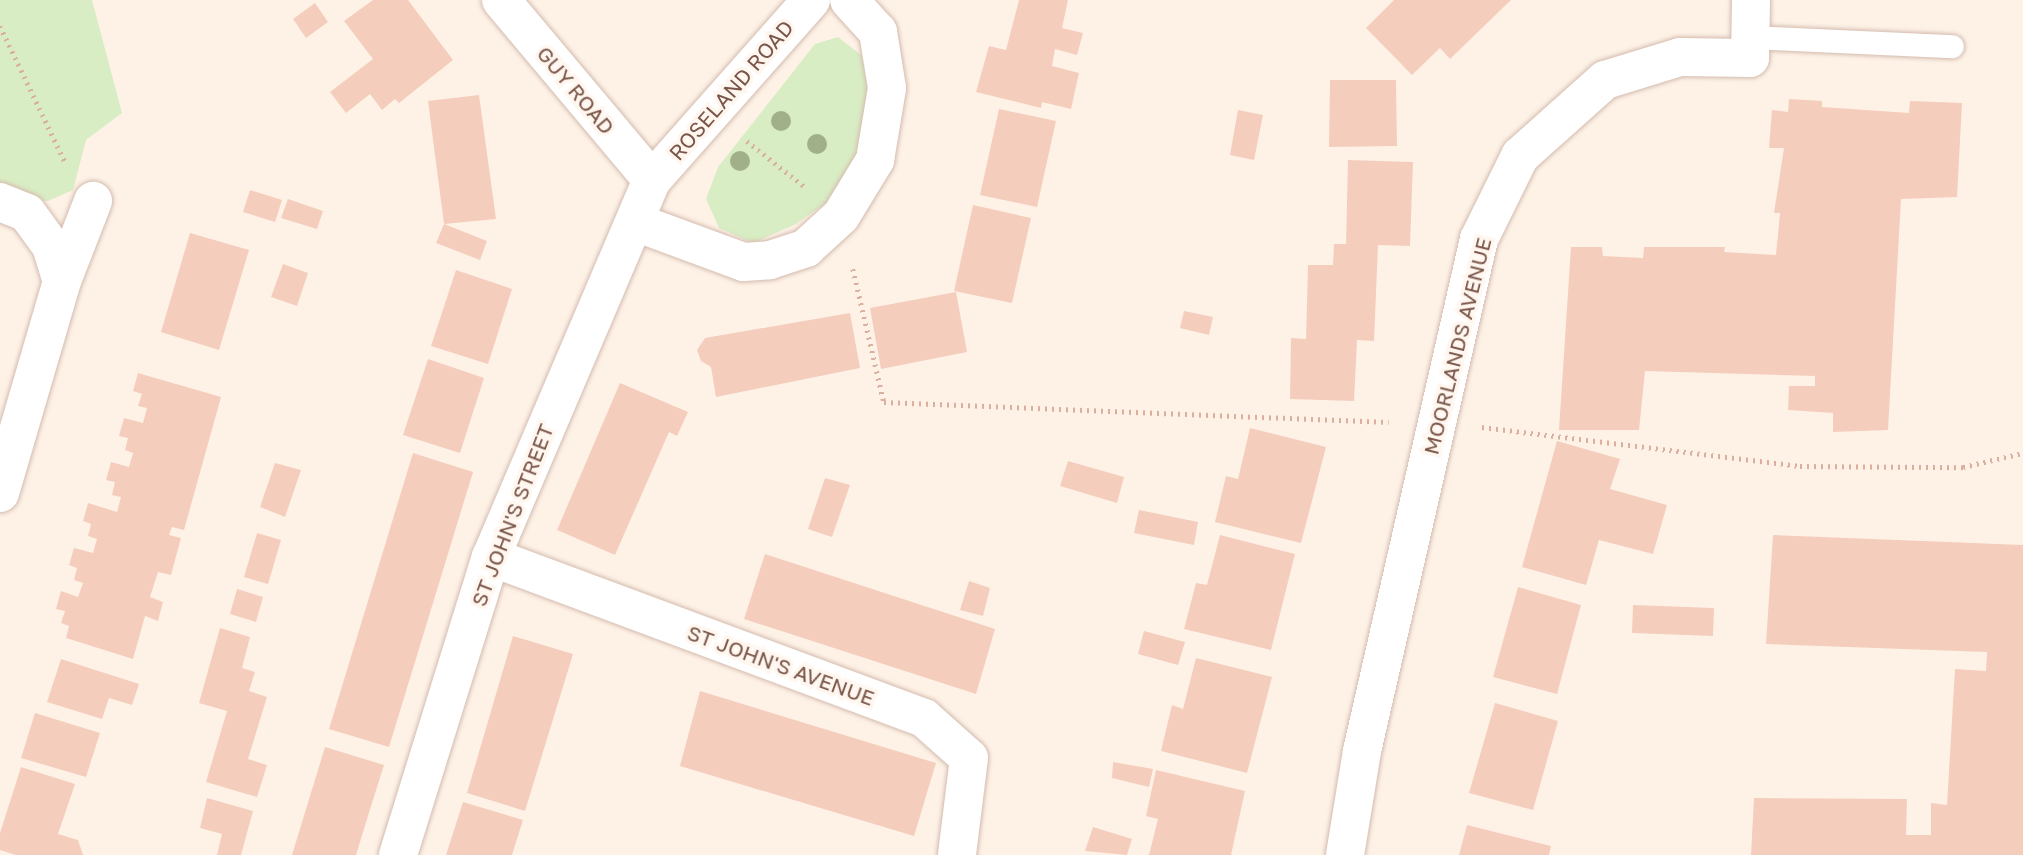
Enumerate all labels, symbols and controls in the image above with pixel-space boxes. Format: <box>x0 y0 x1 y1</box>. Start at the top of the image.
street label: ROSELAND ROAD <box>663 15 799 165</box>
street label: GUY ROAD <box>532 41 620 139</box>
street label: MOORLANDS AVENUE <box>1418 235 1496 457</box>
street label: ST JOHN'S STREET <box>466 420 558 610</box>
street label: ST JOHN'S AVENUE <box>684 619 878 711</box>

